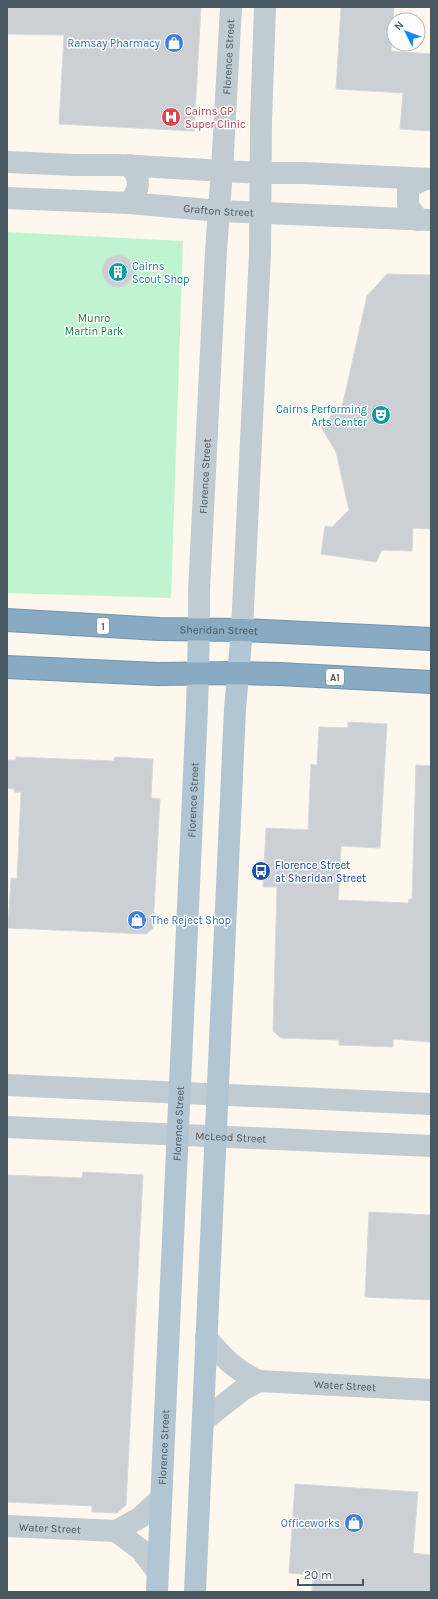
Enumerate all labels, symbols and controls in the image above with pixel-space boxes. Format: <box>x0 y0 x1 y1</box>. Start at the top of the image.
north arrow <box>386 12 426 52</box>
text: N <box>391 18 406 33</box>
street label: Florence Street <box>220 19 237 95</box>
shop icon: Ramsay Pharmacy <box>163 32 185 54</box>
place label: Ramsay Pharmacy <box>67 37 160 50</box>
place label: Cairns GP Super Clinic <box>185 105 246 131</box>
hospital icon: Cairns GP Super Clinic <box>160 106 182 128</box>
street label: Grafton Street <box>183 202 254 219</box>
place label: Cairns Scout Shop <box>132 260 189 286</box>
building icon: Cairns Scout Shop <box>107 261 129 283</box>
park label: Munro Martin Park <box>65 312 123 338</box>
place label: Cairns Performing Arts Center <box>276 403 368 429</box>
theatre icon: Cairns Performing Arts Center <box>370 404 392 426</box>
street label: Florence Street <box>197 438 214 514</box>
road number: 1 <box>97 618 109 634</box>
street label: Sheridan Street <box>179 623 258 638</box>
road number: A1 <box>326 669 344 685</box>
street label: Florence Street <box>185 762 202 838</box>
place label: Florence Street at Sheridan Street <box>275 859 366 885</box>
bus stop icon: Florence Street at Sheridan Street <box>250 860 272 882</box>
shop icon: The Reject Shop <box>126 909 148 931</box>
place label: The Reject Shop <box>151 914 231 927</box>
street label: Florence Street <box>171 1086 187 1161</box>
street label: McLeod Street <box>195 1129 267 1146</box>
street label: Water Street <box>314 1378 376 1394</box>
street label: Florence Street <box>156 1409 172 1485</box>
shop icon: Officeworks <box>343 1512 365 1534</box>
place label: Officeworks <box>281 1517 340 1530</box>
street label: Water Street <box>19 1521 81 1536</box>
scale bar <box>298 1561 363 1587</box>
text: 20 m <box>304 1568 332 1582</box>

